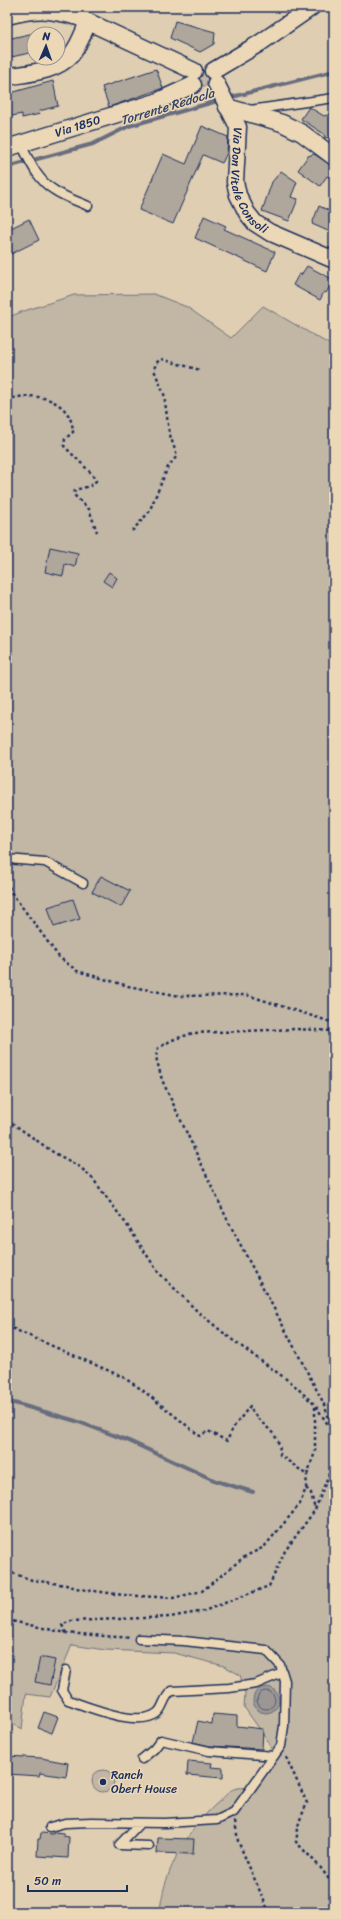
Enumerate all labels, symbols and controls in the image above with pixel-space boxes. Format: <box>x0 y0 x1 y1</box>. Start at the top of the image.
north arrow <box>26 26 66 66</box>
text: N <box>41 27 51 46</box>
water label: Torrente Redocla <box>117 81 218 132</box>
street label: Via 1850 <box>52 109 104 144</box>
street label: Via Don Vitale Consoli <box>224 127 273 240</box>
place label: Ranch Obert House <box>111 1764 177 1800</box>
marker: Ranch Obert House <box>98 1777 108 1787</box>
scale bar <box>28 1867 127 1893</box>
text: 50 m <box>34 1870 61 1892</box>

